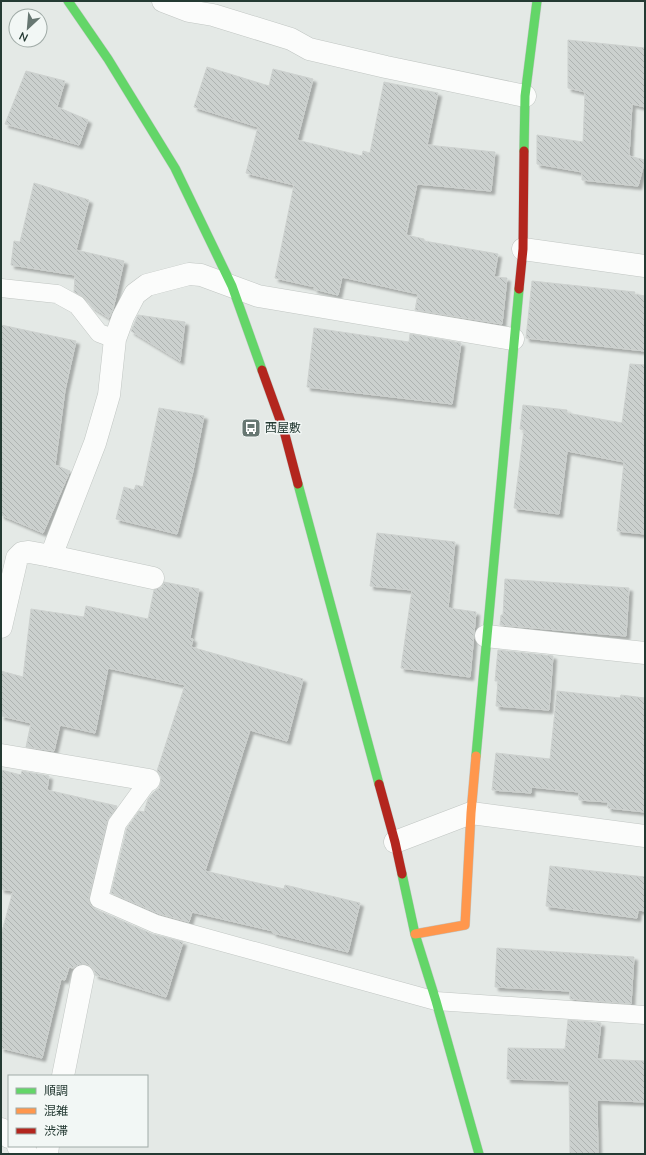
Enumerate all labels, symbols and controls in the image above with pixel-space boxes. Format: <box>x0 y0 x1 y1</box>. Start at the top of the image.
north arrow <box>8 8 48 48</box>
text: N <box>17 29 30 45</box>
bus stop icon: 西屋敷 <box>240 417 262 439</box>
place label: 西屋敷 <box>265 420 301 435</box>
legend <box>8 1075 148 1147</box>
text: 順調 <box>44 1083 68 1098</box>
text: 混雑 <box>44 1103 68 1118</box>
text: 渋滞 <box>44 1123 68 1138</box>

